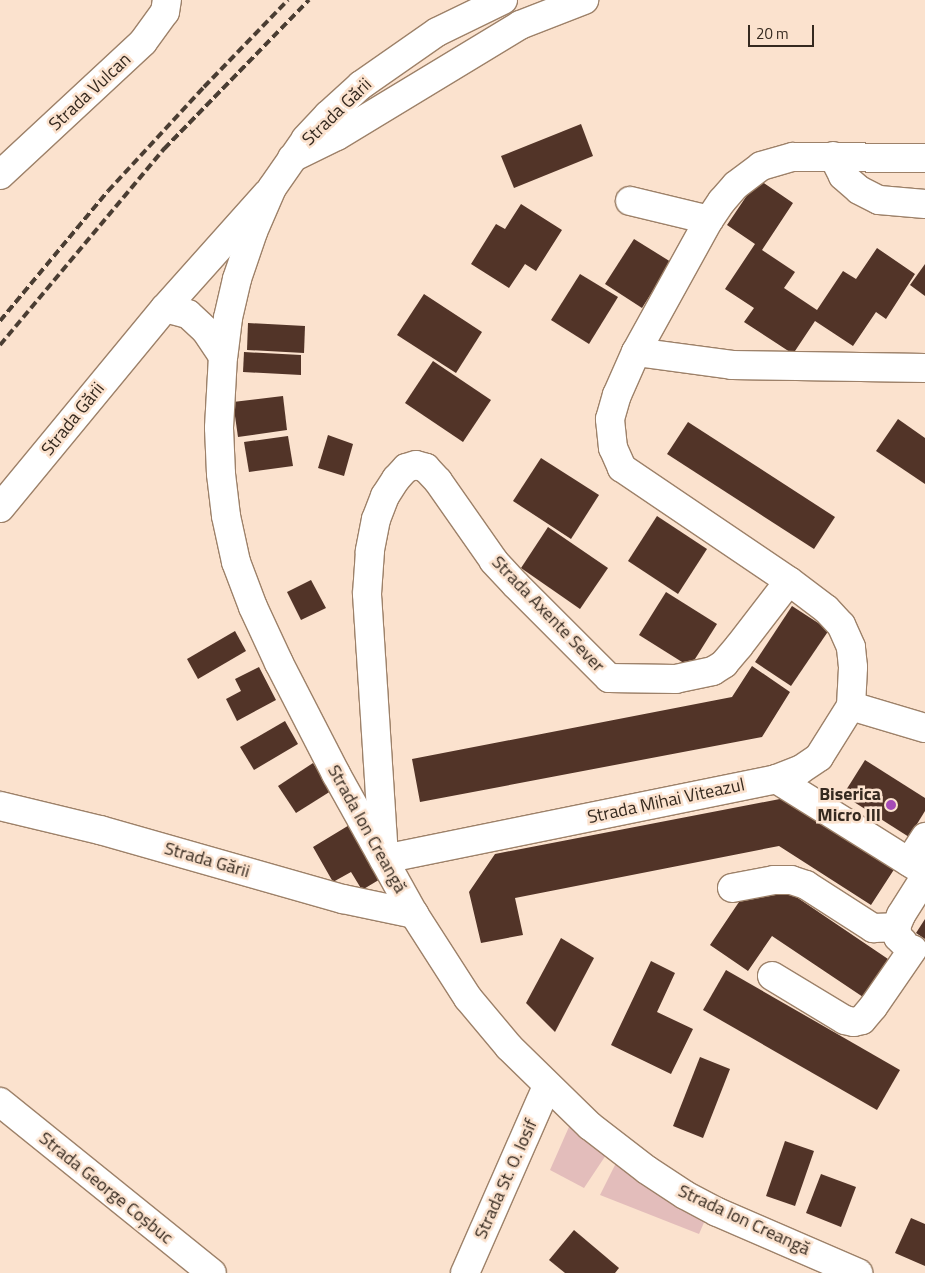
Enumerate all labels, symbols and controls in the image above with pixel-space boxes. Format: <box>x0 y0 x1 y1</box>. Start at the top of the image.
scale bar <box>750 15 816 47</box>
text: 20 m <box>756 22 789 45</box>
street label: Strada Vulcan <box>45 49 135 135</box>
street label: Strada Gării <box>298 74 376 150</box>
street label: Strada Gării <box>37 378 109 460</box>
street label: Strada Axente Sever <box>487 552 609 676</box>
street label: Strada Ion Creangă <box>323 761 411 897</box>
street label: Strada Mihai Viteazul <box>585 774 747 828</box>
place label: Biserica Micro III <box>817 784 881 826</box>
marker: Biserica Micro III <box>885 799 897 811</box>
street label: Strada Gării <box>162 838 252 882</box>
street label: Strada St. O. Iosif <box>470 1116 542 1242</box>
street label: Strada George Coșbuc <box>35 1127 177 1249</box>
street label: Strada Ion Creangă <box>675 1180 813 1260</box>

